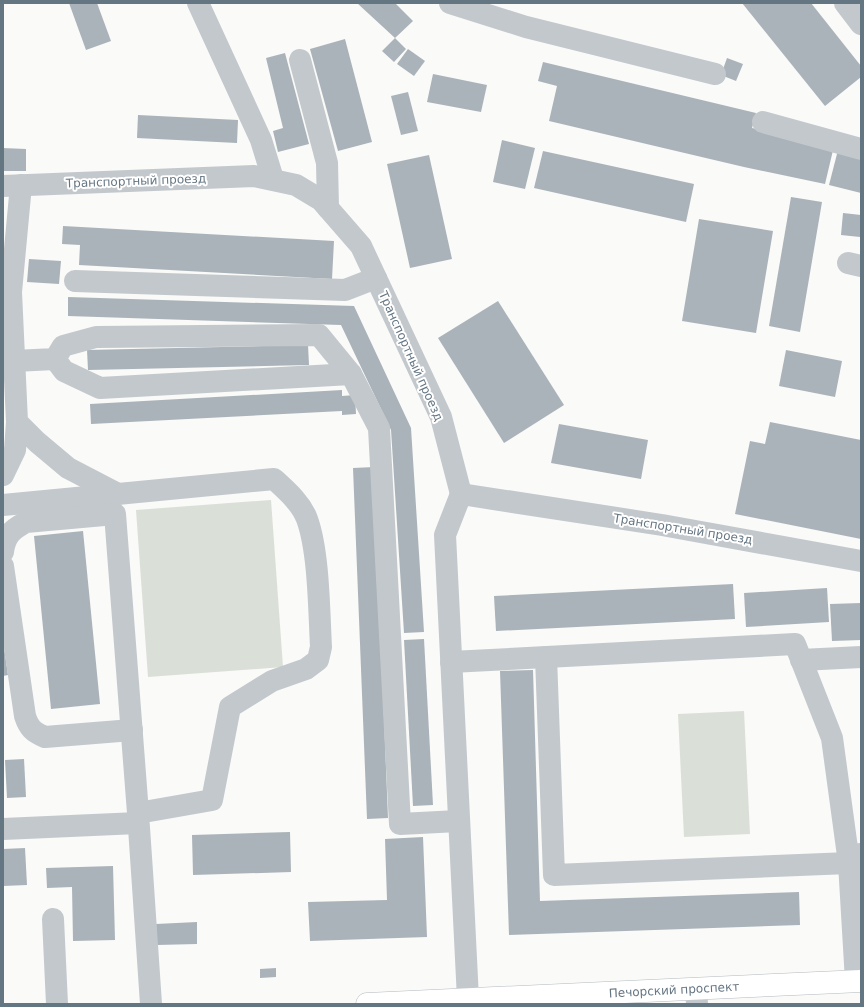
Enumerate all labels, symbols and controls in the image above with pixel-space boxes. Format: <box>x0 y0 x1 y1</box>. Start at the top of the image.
street label: Транспортный проезд <box>65 172 206 190</box>
street label: Транспортный проезд <box>376 288 446 423</box>
street label: Транспортный проезд <box>612 511 753 547</box>
street label: Печорский проспект <box>608 980 740 1000</box>

